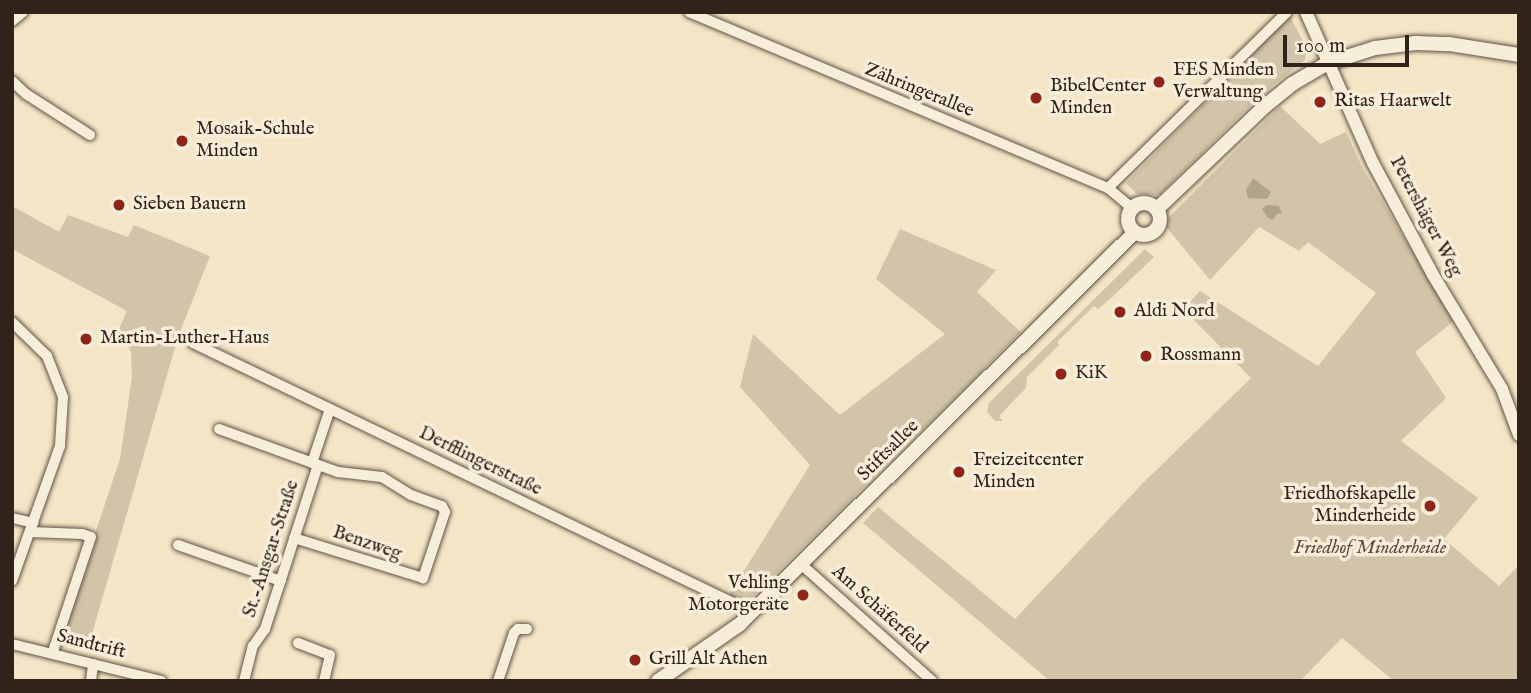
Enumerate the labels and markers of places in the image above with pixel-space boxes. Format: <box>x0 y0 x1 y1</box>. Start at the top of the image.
place label: FES Minden Verwaltung <box>1173 60 1274 104</box>
marker: FES Minden Verwaltung <box>1151 74 1167 90</box>
place label: BibelCenter Minden <box>1050 76 1146 120</box>
marker: BibelCenter Minden <box>1028 90 1044 106</box>
place label: Ritas Haarwelt <box>1334 91 1452 113</box>
marker: Ritas Haarwelt <box>1312 94 1328 110</box>
place label: Mosaik-Schule Minden <box>196 119 314 163</box>
marker: Mosaik-Schule Minden <box>174 133 190 149</box>
place label: Sieben Bauern <box>133 194 246 216</box>
marker: Sieben Bauern <box>111 197 127 213</box>
place label: Aldi Nord <box>1134 301 1215 323</box>
marker: Aldi Nord <box>1112 304 1128 320</box>
place label: Martin-Luther-Haus <box>100 328 269 350</box>
marker: Martin-Luther-Haus <box>78 331 94 347</box>
place label: Rossmann <box>1160 345 1241 367</box>
marker: Rossmann <box>1138 348 1154 364</box>
place label: KiK <box>1075 363 1107 385</box>
marker: KiK <box>1053 366 1069 382</box>
place label: Freizeitcenter Minden <box>973 450 1084 494</box>
marker: Freizeitcenter Minden <box>951 464 967 480</box>
place label: Friedhofskapelle Minderheide <box>1283 484 1416 528</box>
marker: Friedhofskapelle Minderheide <box>1422 498 1438 514</box>
place label: Vehling Motorgeräte <box>688 573 789 617</box>
marker: Vehling Motorgeräte <box>795 587 811 603</box>
place label: Grill Alt Athen <box>649 649 768 671</box>
marker: Grill Alt Athen <box>627 652 643 668</box>

